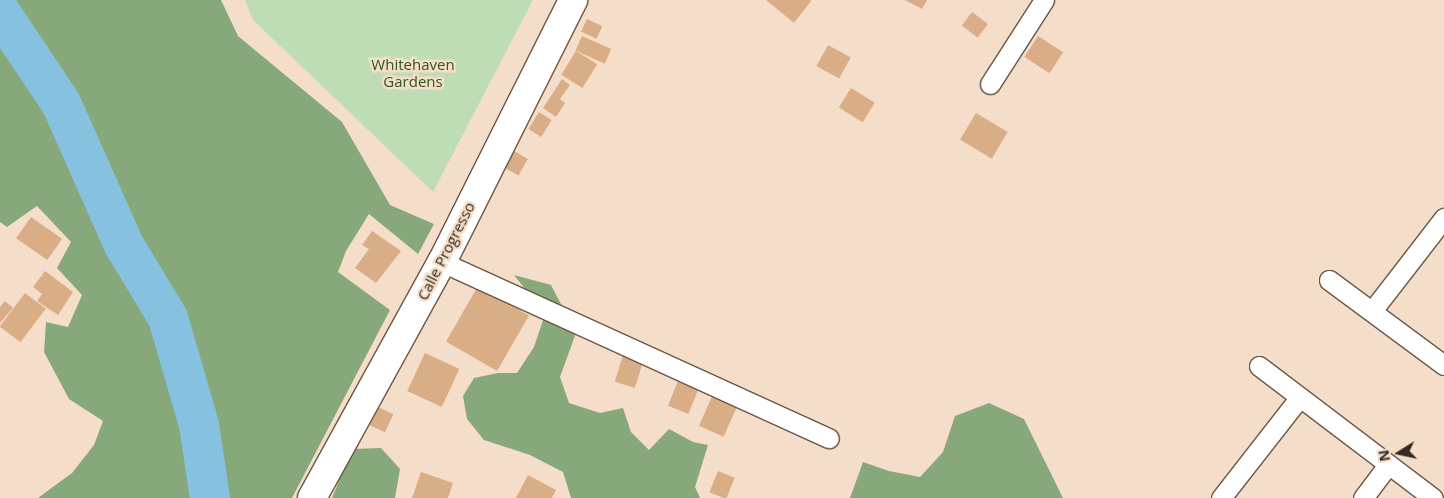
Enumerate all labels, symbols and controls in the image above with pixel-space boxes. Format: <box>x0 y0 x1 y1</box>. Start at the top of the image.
park label: Whitehaven Gardens <box>371 55 455 90</box>
street label: Calle Progresso <box>413 199 479 303</box>
north arrow <box>1374 428 1424 478</box>
text: N <box>1373 448 1394 463</box>

